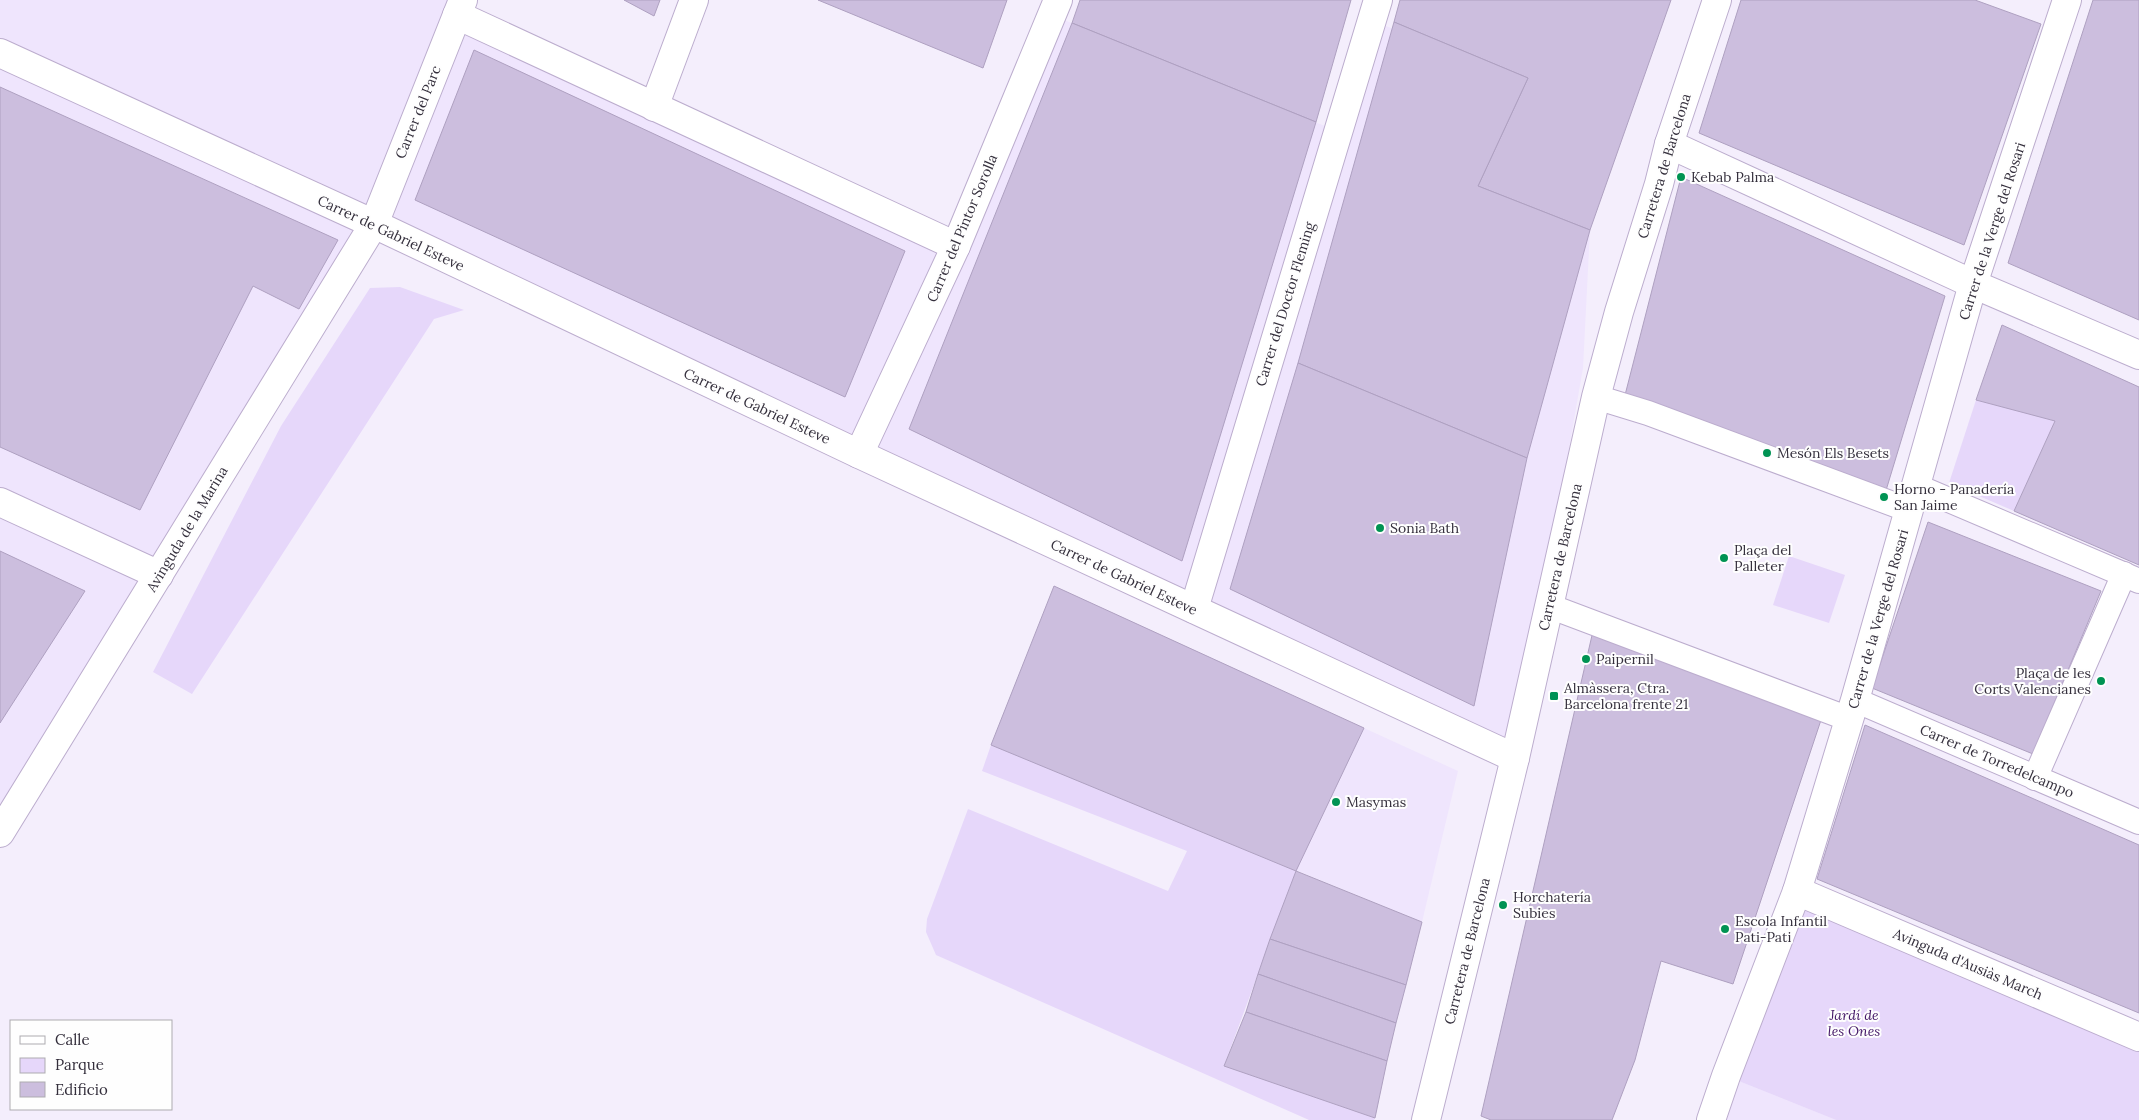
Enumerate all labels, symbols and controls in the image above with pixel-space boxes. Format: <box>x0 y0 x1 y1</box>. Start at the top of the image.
street label: Carrer del Parc <box>391 63 445 161</box>
street label: Carretera de Barcelona <box>1633 91 1695 241</box>
street label: Carrer de la Verge del Rosari <box>1955 140 2029 322</box>
street label: Carrer del Pintor Sorolla <box>923 151 1001 305</box>
place label: Kebab Palma <box>1691 168 1774 186</box>
marker: Kebab Palma <box>1675 171 1687 183</box>
street label: Carrer de Gabriel Esteve <box>315 191 468 275</box>
street label: Carrer del Doctor Fleming <box>1251 219 1319 388</box>
street label: Carrer de Gabriel Esteve <box>681 364 834 448</box>
place label: Mesón Els Besets <box>1777 444 1889 462</box>
marker: Mesón Els Besets <box>1761 447 1773 459</box>
street label: Avinguda de la Marina <box>142 463 232 596</box>
place label: Horno - Panadería San Jaime <box>1894 480 2014 514</box>
street label: Carretera de Barcelona <box>1534 482 1586 632</box>
marker: Horno - Panadería San Jaime <box>1878 491 1890 503</box>
place label: Sonia Bath <box>1390 519 1459 537</box>
marker: Sonia Bath <box>1374 522 1386 534</box>
street label: Carrer de la Verge del Rosari <box>1844 527 1912 711</box>
street label: Carrer de Gabriel Esteve <box>1048 535 1201 619</box>
place label: Plaça del Palleter <box>1734 541 1792 575</box>
marker: Plaça del Palleter <box>1718 552 1730 564</box>
place label: Paipernil <box>1596 650 1654 668</box>
marker: Paipernil <box>1580 653 1592 665</box>
place label: Plaça de les Corts Valencianes <box>1974 664 2091 698</box>
marker: Plaça de les Corts Valencianes <box>2095 675 2107 687</box>
place label: Almàssera, Ctra. Barcelona frente 21 <box>1563 679 1688 713</box>
marker: Almàssera, Ctra. Barcelona frente 21 <box>1548 690 1560 702</box>
street label: Carrer de Torredelcampo <box>1917 720 2077 802</box>
place label: Masymas <box>1346 793 1406 811</box>
marker: Masymas <box>1330 796 1342 808</box>
street label: Carretera de Barcelona <box>1440 876 1494 1026</box>
place label: Horchatería Subies <box>1513 888 1591 922</box>
marker: Horchatería Subies <box>1497 899 1509 911</box>
place label: Escola Infantil Pati-Pati <box>1735 912 1827 946</box>
marker: Escola Infantil Pati-Pati <box>1719 923 1731 935</box>
street label: Avinguda d'Ausiàs March <box>1890 924 2046 1004</box>
park label: Jardí de les Ones <box>1828 1006 1880 1040</box>
legend <box>10 1020 172 1110</box>
text: Calle <box>55 1030 90 1049</box>
text: Parque <box>55 1055 104 1074</box>
text: Edificio <box>55 1080 108 1099</box>

